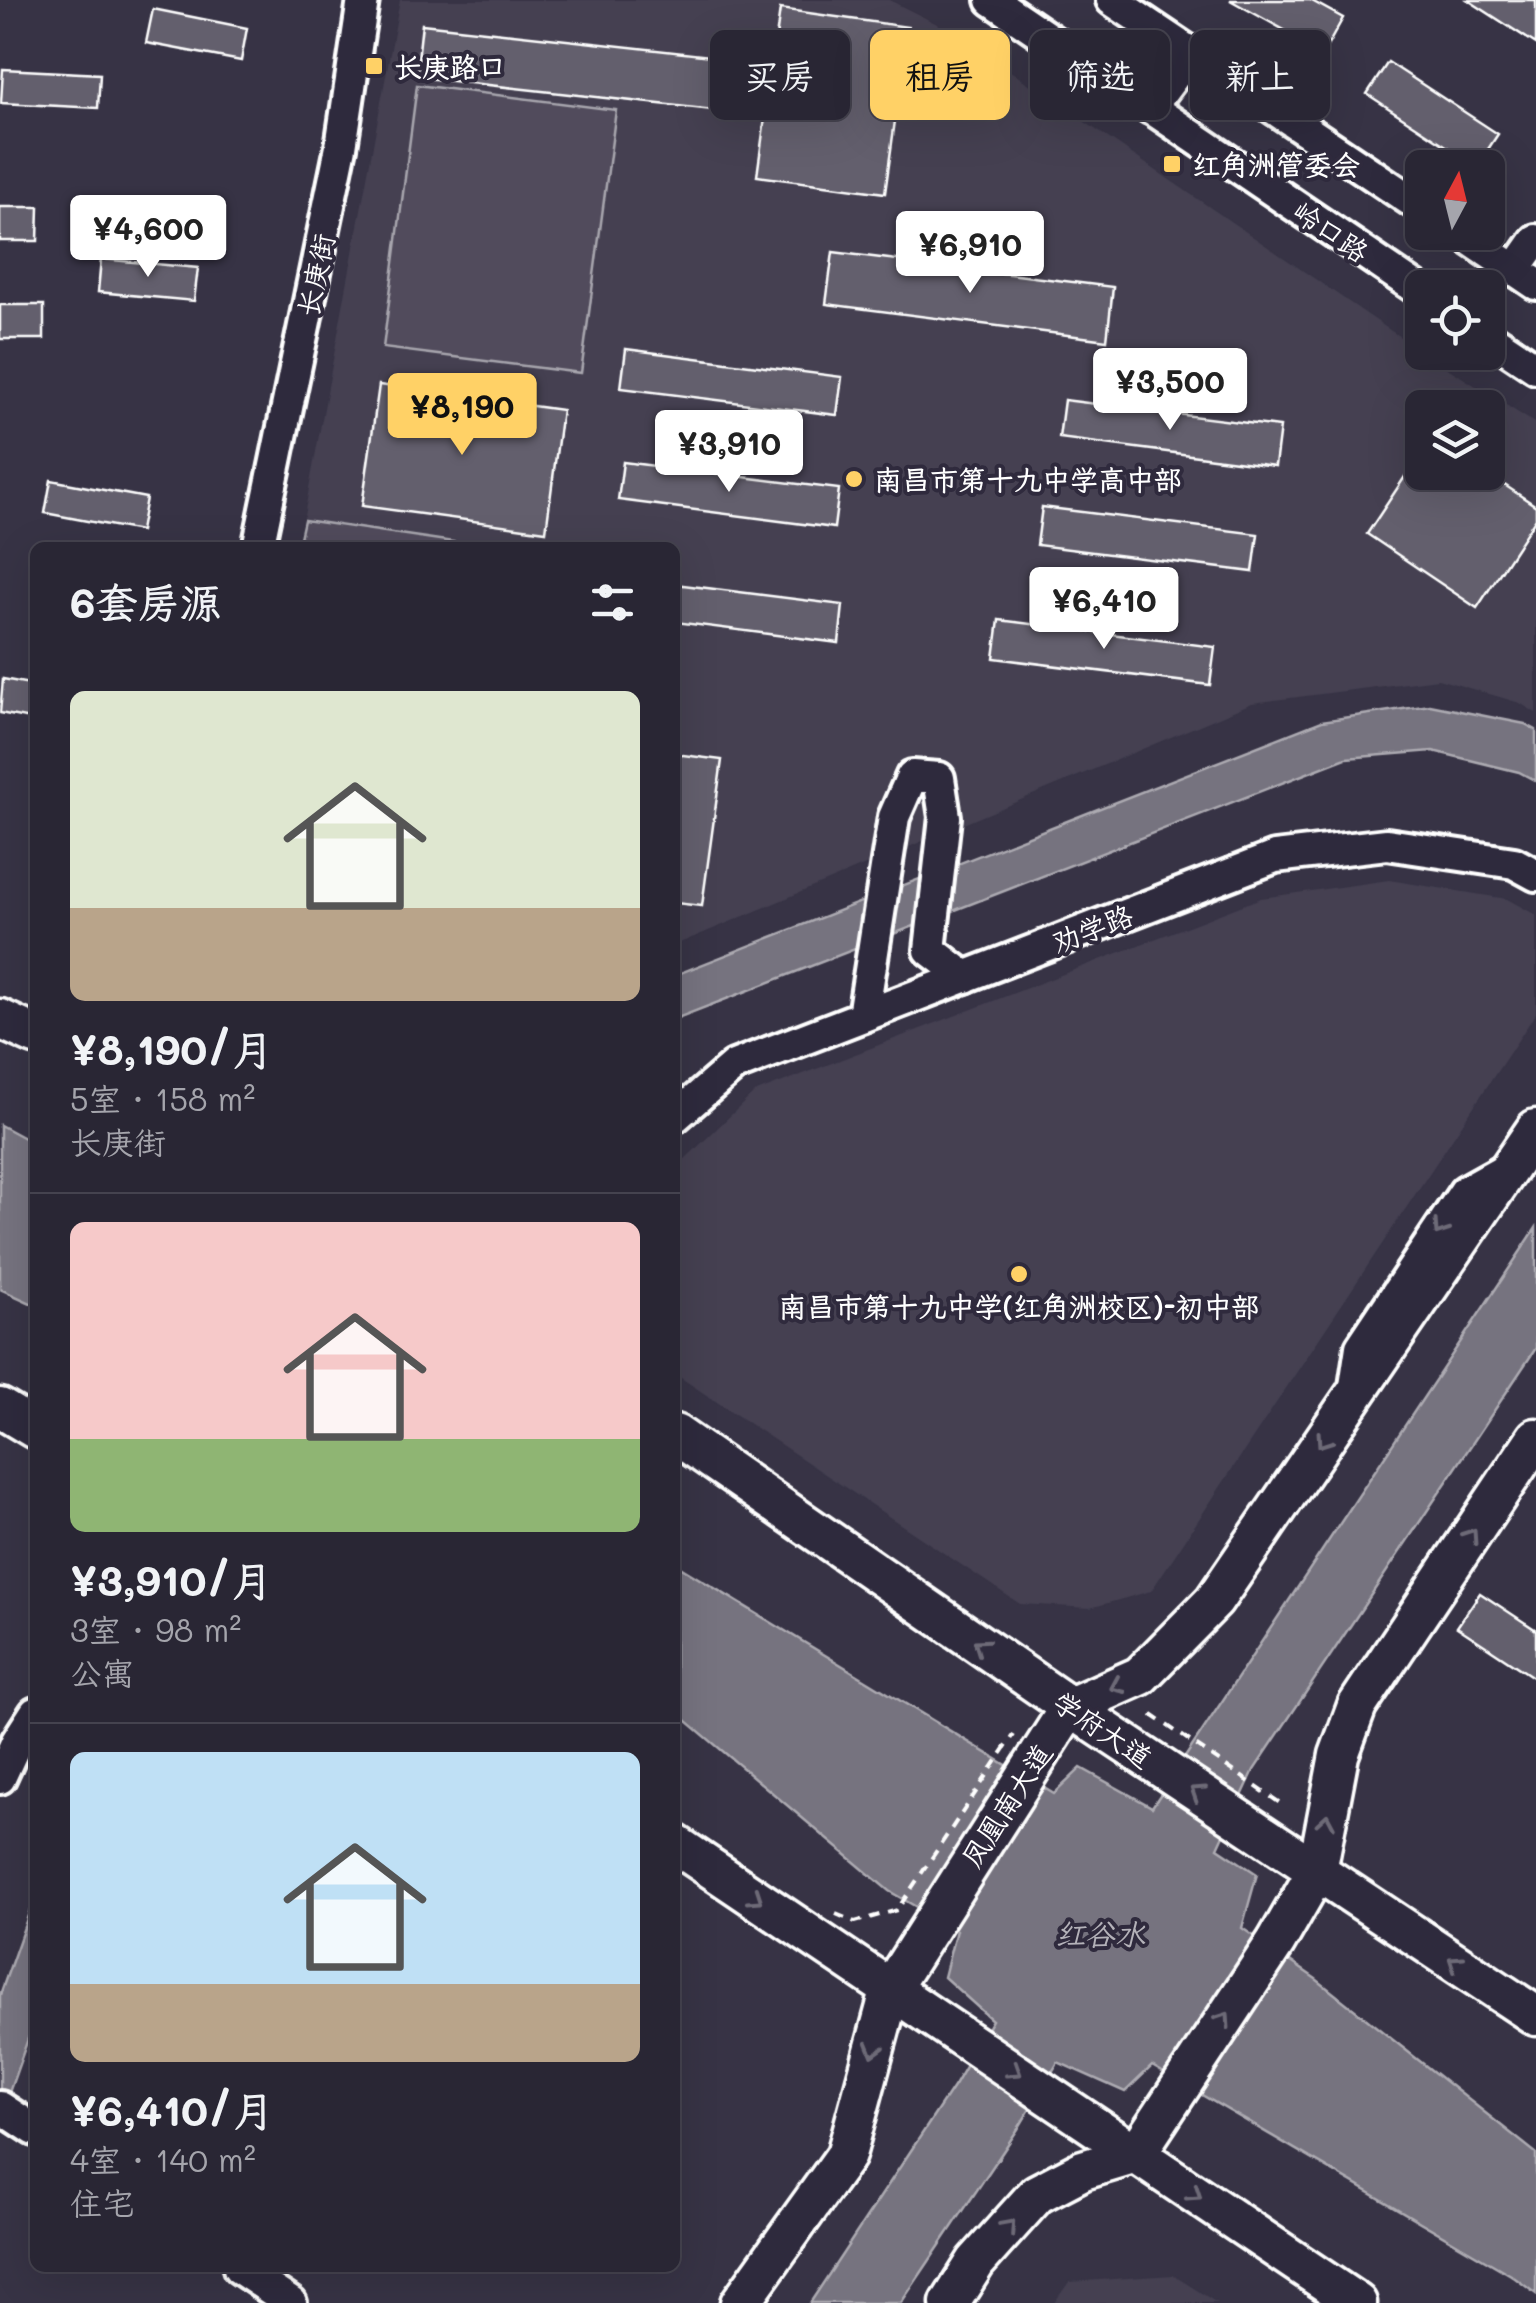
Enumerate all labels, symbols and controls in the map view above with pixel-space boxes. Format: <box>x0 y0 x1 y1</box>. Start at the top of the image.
chip: 买房 <box>710 30 850 120</box>
chip: 租房 <box>870 30 1010 120</box>
chip: 筛选 <box>1030 30 1170 120</box>
chip: 新上 <box>1190 30 1330 120</box>
place label: 长庚路口 <box>394 48 506 84</box>
marker: 长庚路口 <box>363 55 385 77</box>
place label: 红角洲管委会 <box>1192 146 1360 182</box>
north arrow <box>1405 150 1505 250</box>
map controls <box>1405 150 1505 490</box>
marker: 红角洲管委会 <box>1161 153 1183 175</box>
street label: 岭口路 <box>1286 193 1376 269</box>
pin: ¥4,600 <box>67 195 229 280</box>
text: ¥4,600 <box>92 206 204 248</box>
pin: ¥6,910 <box>889 211 1051 296</box>
text: ¥6,910 <box>918 222 1022 264</box>
street label: 长庚街 <box>289 230 341 320</box>
button: locate <box>1405 270 1505 370</box>
pin: ¥3,500 <box>1089 348 1251 433</box>
text: ¥3,500 <box>1115 359 1225 401</box>
pin: ¥8,190 <box>381 373 543 458</box>
text: ¥8,190 <box>410 384 514 426</box>
button: layers <box>1405 390 1505 490</box>
pin: ¥3,910 <box>648 410 810 495</box>
text: ¥3,910 <box>677 421 781 463</box>
place label: 南昌市第十九中学高中部 <box>874 461 1182 497</box>
marker: 南昌市第十九中学高中部 <box>843 468 865 490</box>
pin: ¥6,410 <box>1023 567 1185 652</box>
text: 6套房源 <box>70 574 221 629</box>
icon: filters <box>585 575 640 630</box>
text: ¥6,410 <box>1051 578 1157 620</box>
icon: home <box>265 756 445 936</box>
street label: 劝学路 <box>1046 896 1138 960</box>
text: ¥8,190/月 <box>70 1021 274 1076</box>
text: 5室 · 158 m² <box>70 1077 255 1119</box>
text: 长庚街 <box>70 1120 166 1162</box>
one-way arrow <box>1434 1217 1452 1236</box>
marker: 南昌市第十九中学(红角洲校区)-初中部 <box>1008 1263 1030 1285</box>
icon: home <box>265 1287 445 1467</box>
place label: 南昌市第十九中学(红角洲校区)-初中部 <box>779 1288 1259 1324</box>
one-way arrow <box>1317 1430 1336 1448</box>
one-way arrow <box>1459 1528 1477 1547</box>
text: ¥3,910/月 <box>70 1552 273 1607</box>
text: 3室 · 98 m² <box>70 1608 241 1650</box>
one-way arrow <box>973 1639 992 1657</box>
text: 公寓 <box>70 1651 134 1693</box>
one-way arrow <box>1109 1674 1127 1694</box>
street label: 学府大道 <box>1047 1683 1159 1775</box>
street label: 凤凰南大道 <box>953 1736 1059 1874</box>
one-way arrow <box>1190 1785 1208 1804</box>
one-way arrow <box>1315 1813 1336 1830</box>
icon: home <box>265 1817 445 1997</box>
one-way arrow <box>746 1885 764 1904</box>
water label: 红谷水 <box>1055 1913 1146 1953</box>
one-way arrow <box>1447 1956 1465 1975</box>
one-way arrow <box>1212 2012 1230 2031</box>
one-way arrow <box>865 2041 886 2058</box>
one-way arrow <box>1004 2058 1022 2077</box>
text: ¥6,410/月 <box>70 2082 275 2137</box>
text: 4室 · 140 m² <box>70 2138 256 2180</box>
text: 住宅 <box>70 2181 134 2223</box>
one-way arrow <box>1184 2182 1202 2201</box>
one-way arrow <box>997 2219 1015 2238</box>

